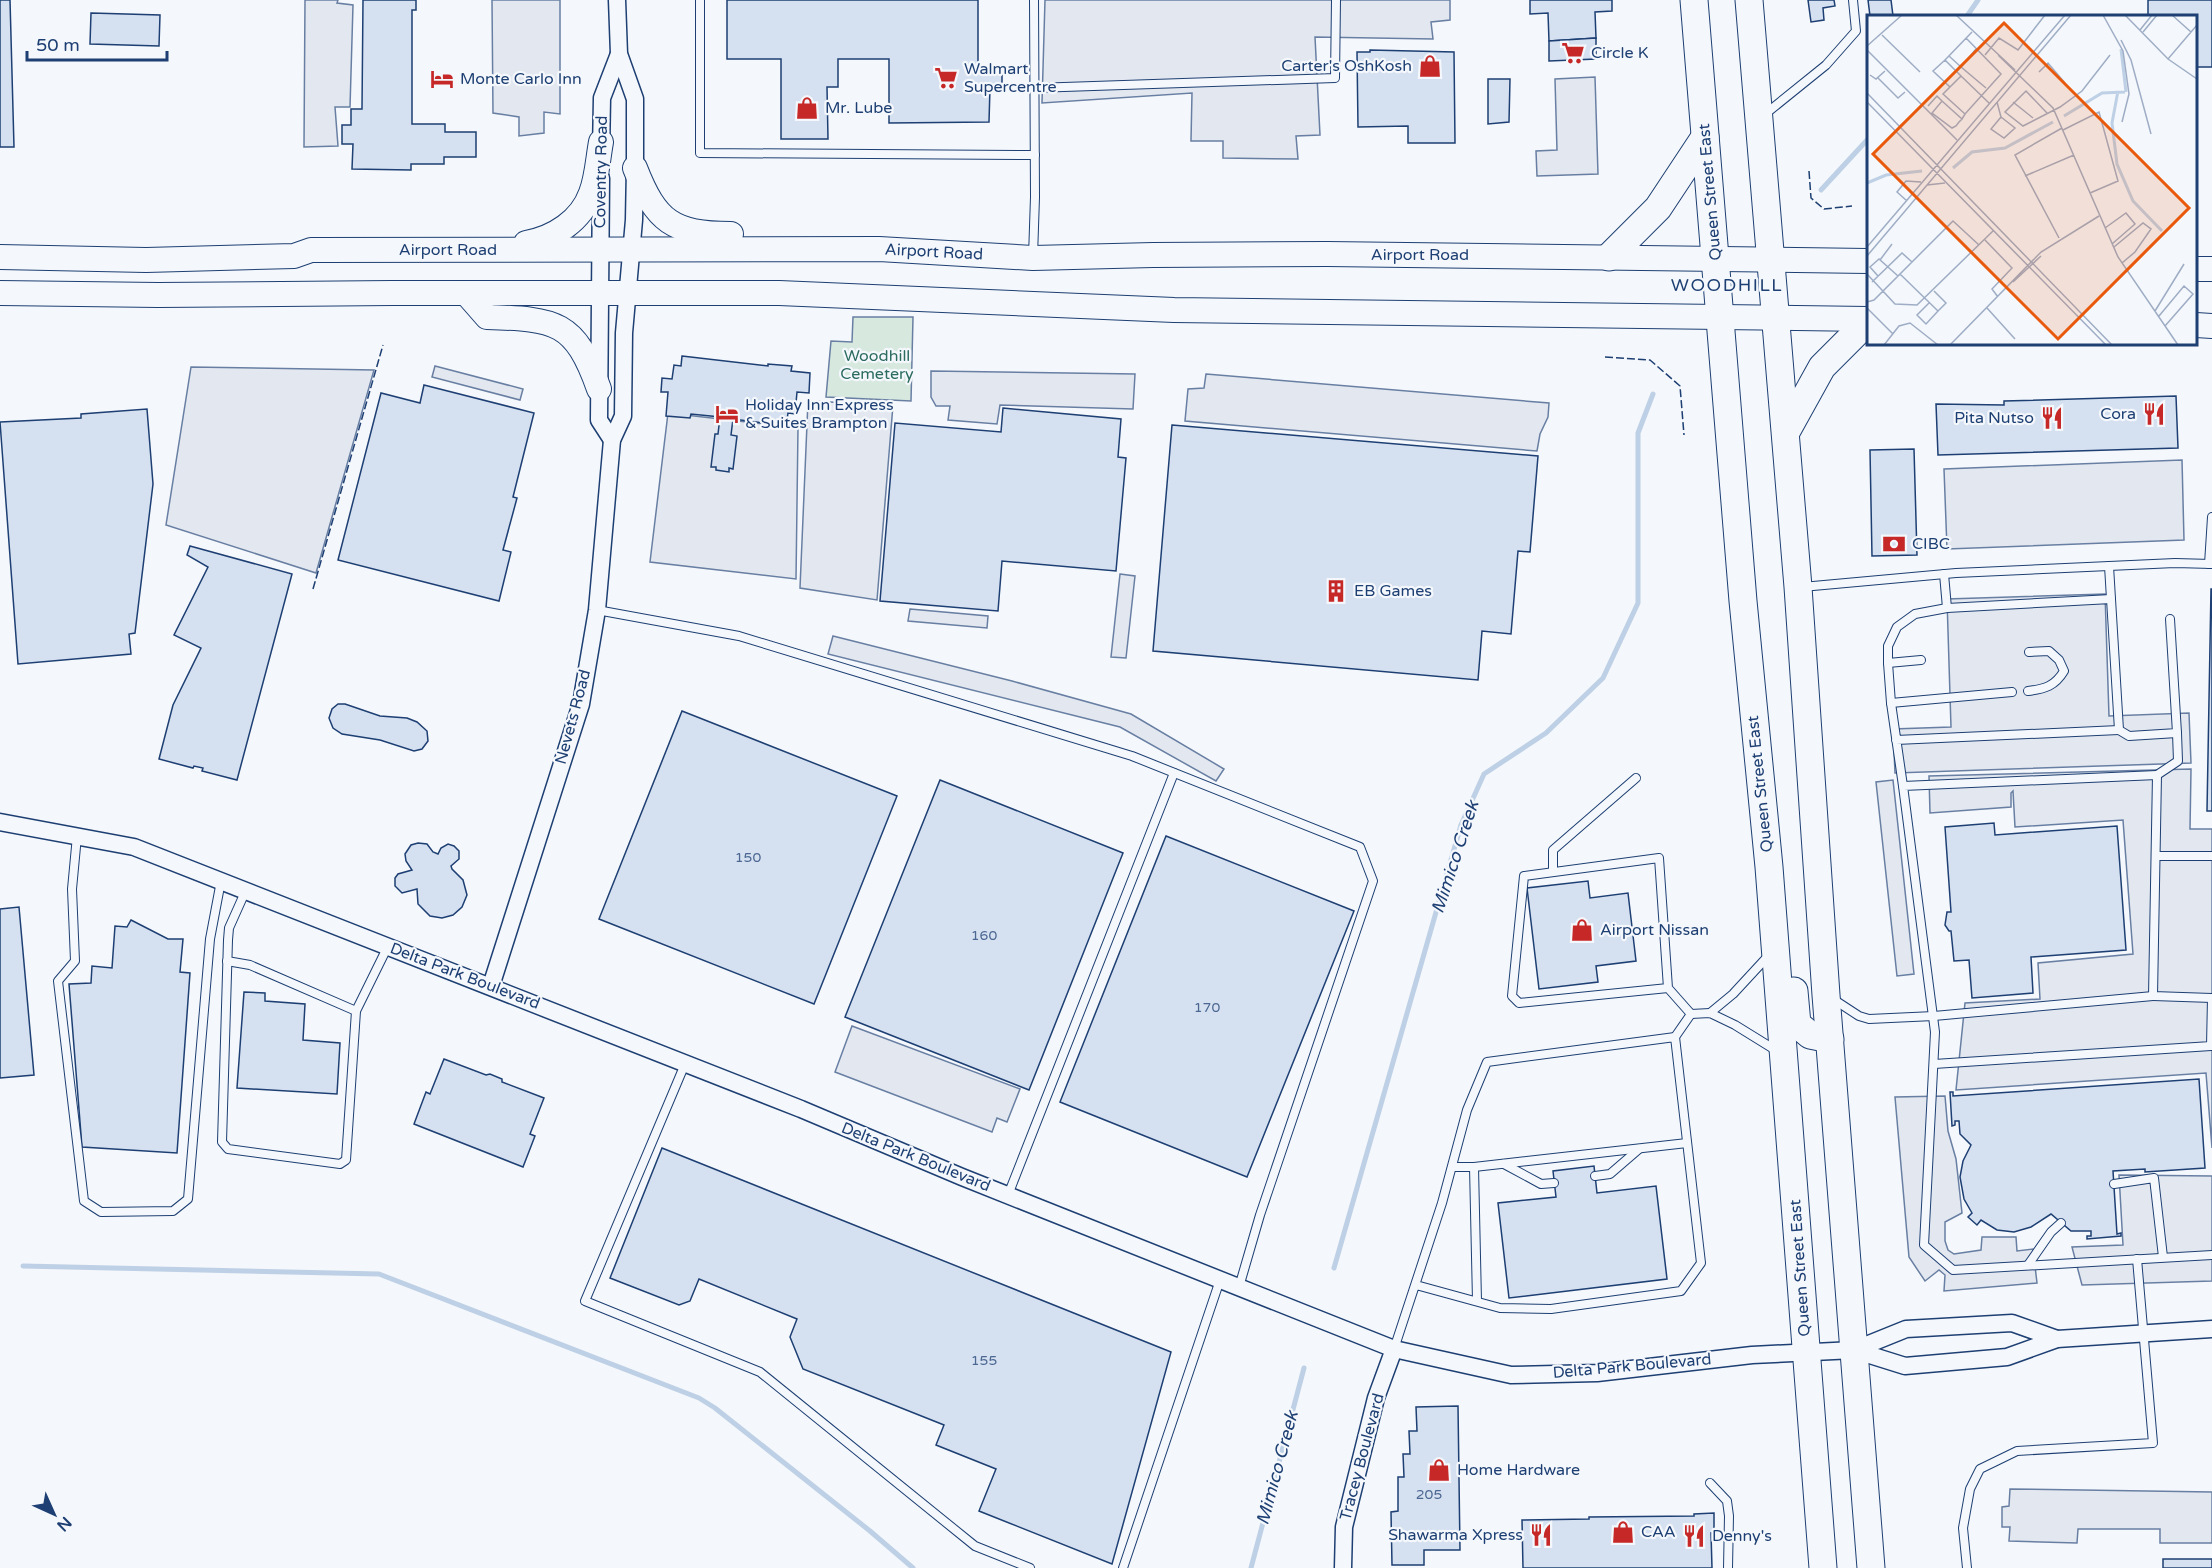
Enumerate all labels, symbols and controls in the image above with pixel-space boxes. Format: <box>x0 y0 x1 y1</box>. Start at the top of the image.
inset map <box>1867 15 2197 345</box>
scale bar <box>27 24 166 62</box>
text: 50 m <box>36 34 80 56</box>
supermarket icon: Circle K <box>1560 40 1586 66</box>
place label: Circle K <box>1591 43 1649 63</box>
shop icon: Carter's OshKosh <box>1417 53 1443 79</box>
place label: Carter's OshKosh <box>1281 56 1412 76</box>
place label: Walmart Supercentre <box>964 59 1057 97</box>
supermarket icon: Walmart Supercentre <box>933 65 959 91</box>
hotel icon: Monte Carlo Inn <box>429 66 455 92</box>
place label: Monte Carlo Inn <box>460 69 582 89</box>
shop icon: Mr. Lube <box>794 95 820 121</box>
place label: Mr. Lube <box>825 98 892 118</box>
street label: Coventry Road <box>590 116 612 228</box>
street label: Queen Street East <box>1694 123 1726 261</box>
street label: Airport Road <box>884 239 984 265</box>
street label: Airport Road <box>399 240 497 260</box>
street label: Airport Road <box>1371 245 1469 265</box>
district label: WOODHILL <box>1671 274 1783 296</box>
park label: Woodhill Cemetery <box>840 346 914 384</box>
place label: Holiday Inn Express & Suites Brampton <box>745 395 894 433</box>
hotel icon: Holiday Inn Express & Suites Brampton <box>714 401 740 427</box>
restaurant icon: Cora <box>2141 401 2167 427</box>
place label: Cora <box>2100 404 2136 424</box>
restaurant icon: Pita Nutso <box>2039 405 2065 431</box>
place label: Pita Nutso <box>1954 408 2034 428</box>
bank icon: CIBC <box>1881 531 1907 557</box>
place label: CIBC <box>1912 534 1950 554</box>
building icon: EB Games <box>1323 578 1349 604</box>
place label: EB Games <box>1354 581 1432 601</box>
street label: Nevets Road <box>551 667 595 767</box>
street label: Queen Street East <box>1743 715 1777 853</box>
water label: Mimico Creek <box>1426 797 1484 916</box>
house number: 150 <box>735 849 761 866</box>
shop icon: Airport Nissan <box>1569 917 1595 943</box>
place label: Airport Nissan <box>1600 920 1709 940</box>
house number: 160 <box>971 927 997 944</box>
street label: Delta Park Boulevard <box>387 938 543 1014</box>
house number: 170 <box>1194 999 1220 1016</box>
street label: Delta Park Boulevard <box>838 1118 994 1196</box>
street label: Queen Street East <box>1785 1199 1815 1337</box>
street label: Delta Park Boulevard <box>1552 1349 1712 1383</box>
house number: 155 <box>971 1352 997 1369</box>
street label: Tracey Boulevard <box>1335 1391 1389 1523</box>
water label: Mimico Creek <box>1251 1407 1303 1527</box>
shop icon: Home Hardware <box>1426 1457 1452 1483</box>
place label: Home Hardware <box>1457 1460 1580 1480</box>
north arrow <box>24 1484 84 1544</box>
house number: 205 <box>1416 1486 1442 1503</box>
text: N <box>52 1512 76 1536</box>
shop icon: CAA <box>1610 1519 1636 1545</box>
restaurant icon: Shawarma Xpress <box>1528 1522 1554 1548</box>
place label: CAA <box>1641 1522 1676 1542</box>
restaurant icon: Denny's <box>1681 1523 1707 1549</box>
place label: Shawarma Xpress <box>1388 1525 1523 1545</box>
place label: Denny's <box>1712 1526 1772 1546</box>

